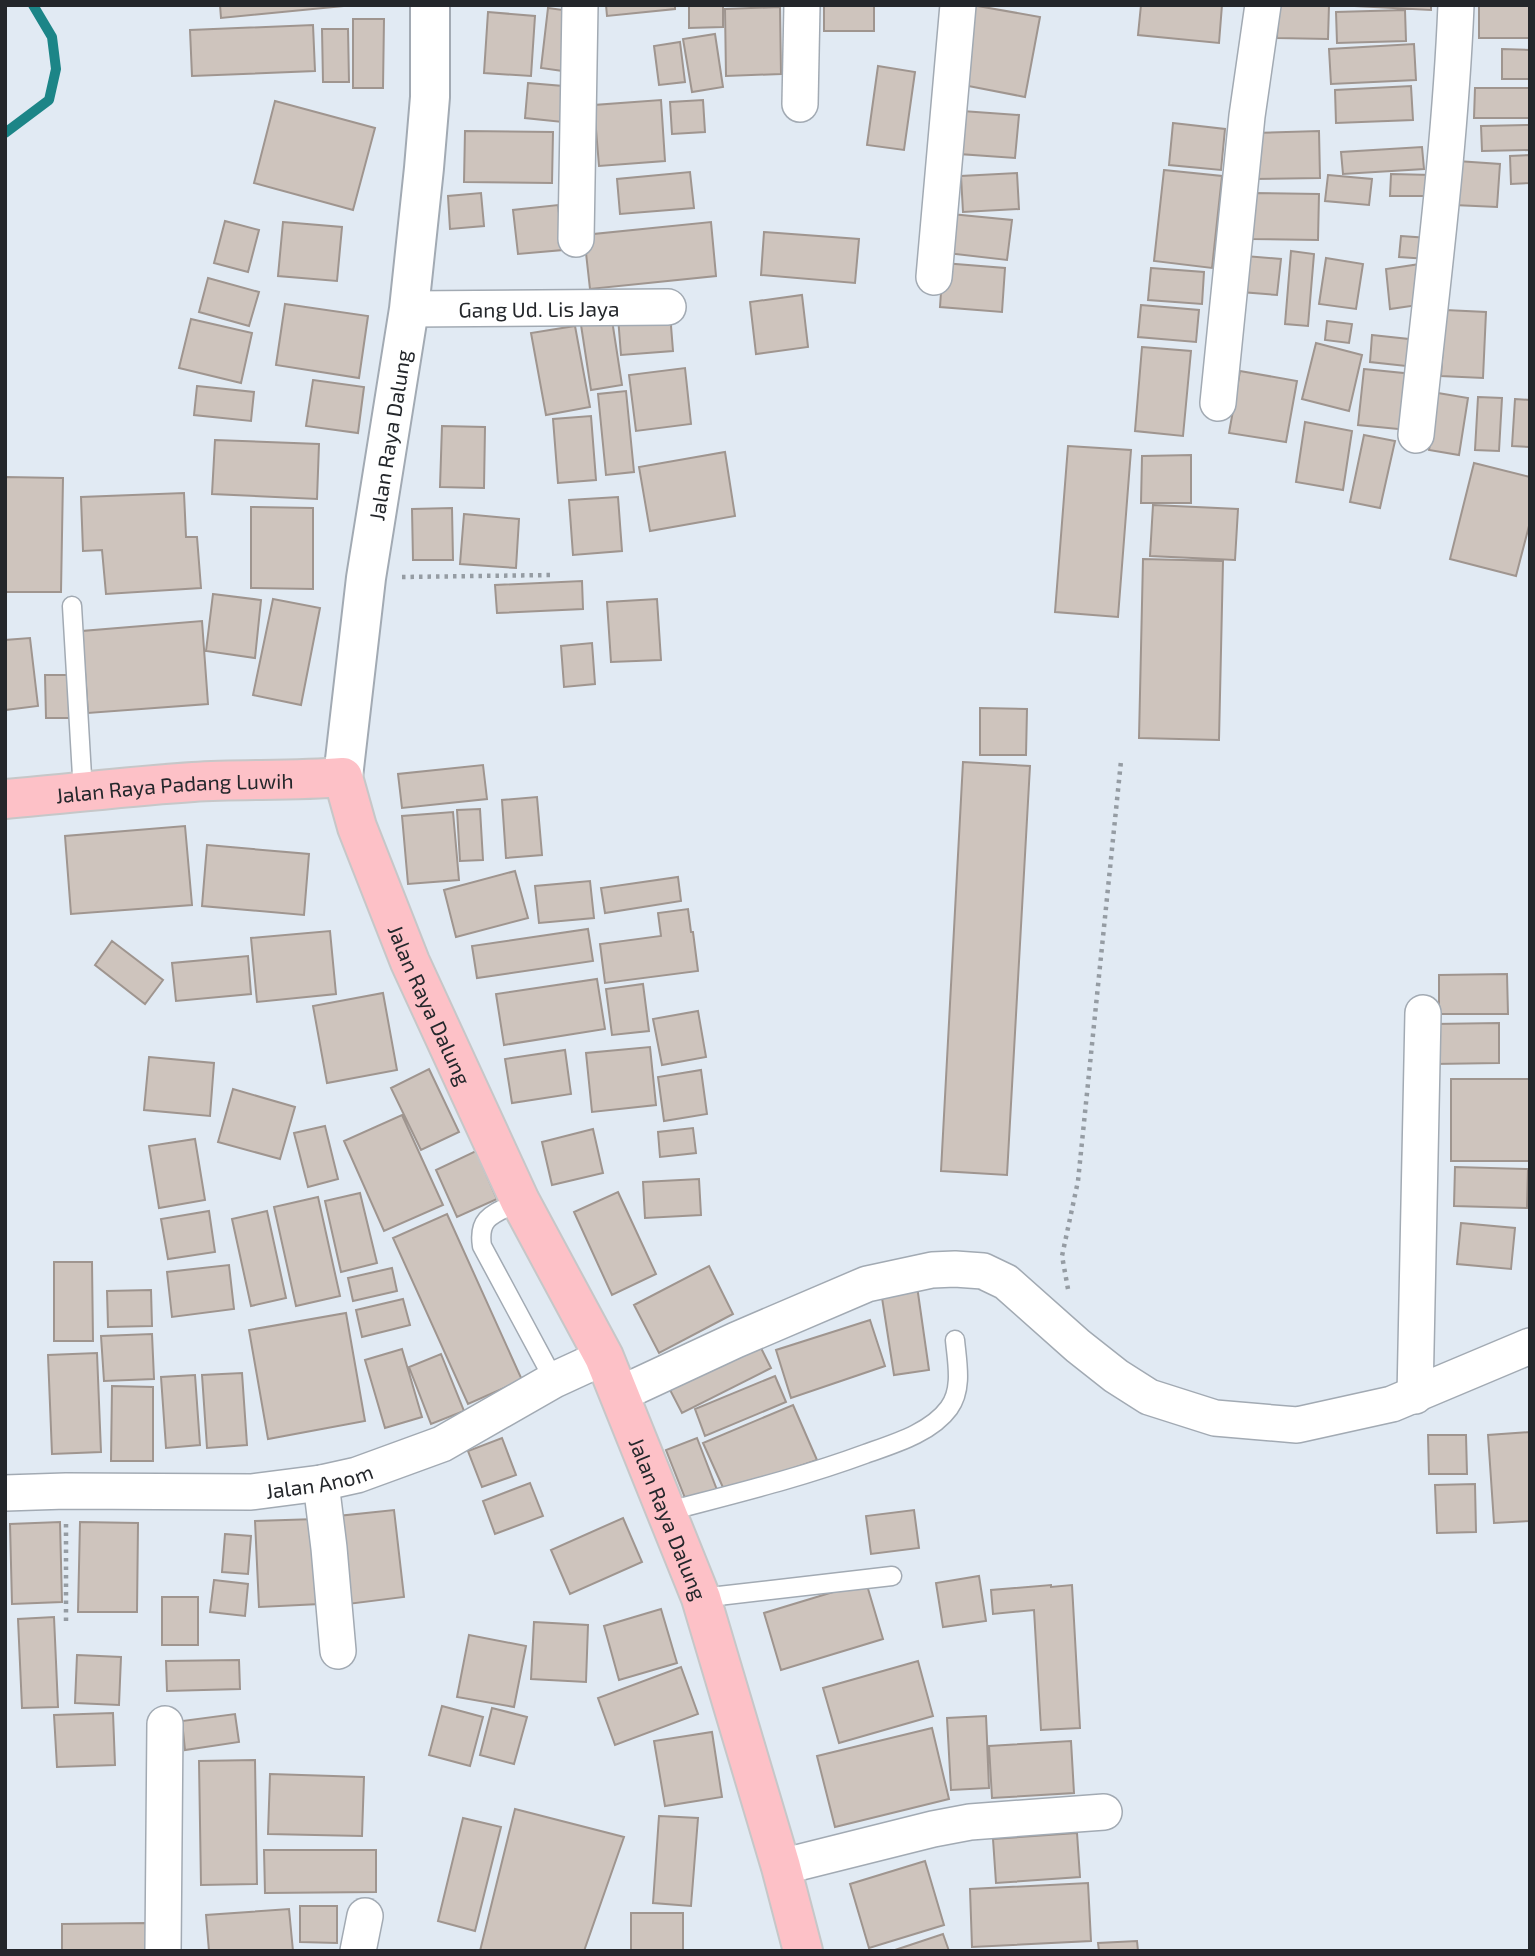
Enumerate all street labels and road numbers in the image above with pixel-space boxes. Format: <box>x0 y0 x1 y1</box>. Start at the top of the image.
street label: Gang Ud. Lis Jaya <box>458 295 620 321</box>
street label: Jalan Raya Dalung <box>363 348 415 522</box>
street label: Jalan Raya Padang Luwih <box>54 767 294 807</box>
street label: Jalan Raya Dalung <box>384 921 477 1089</box>
street label: Jalan Raya Dalung <box>625 1434 713 1603</box>
street label: Jalan Anom <box>264 1458 376 1503</box>

